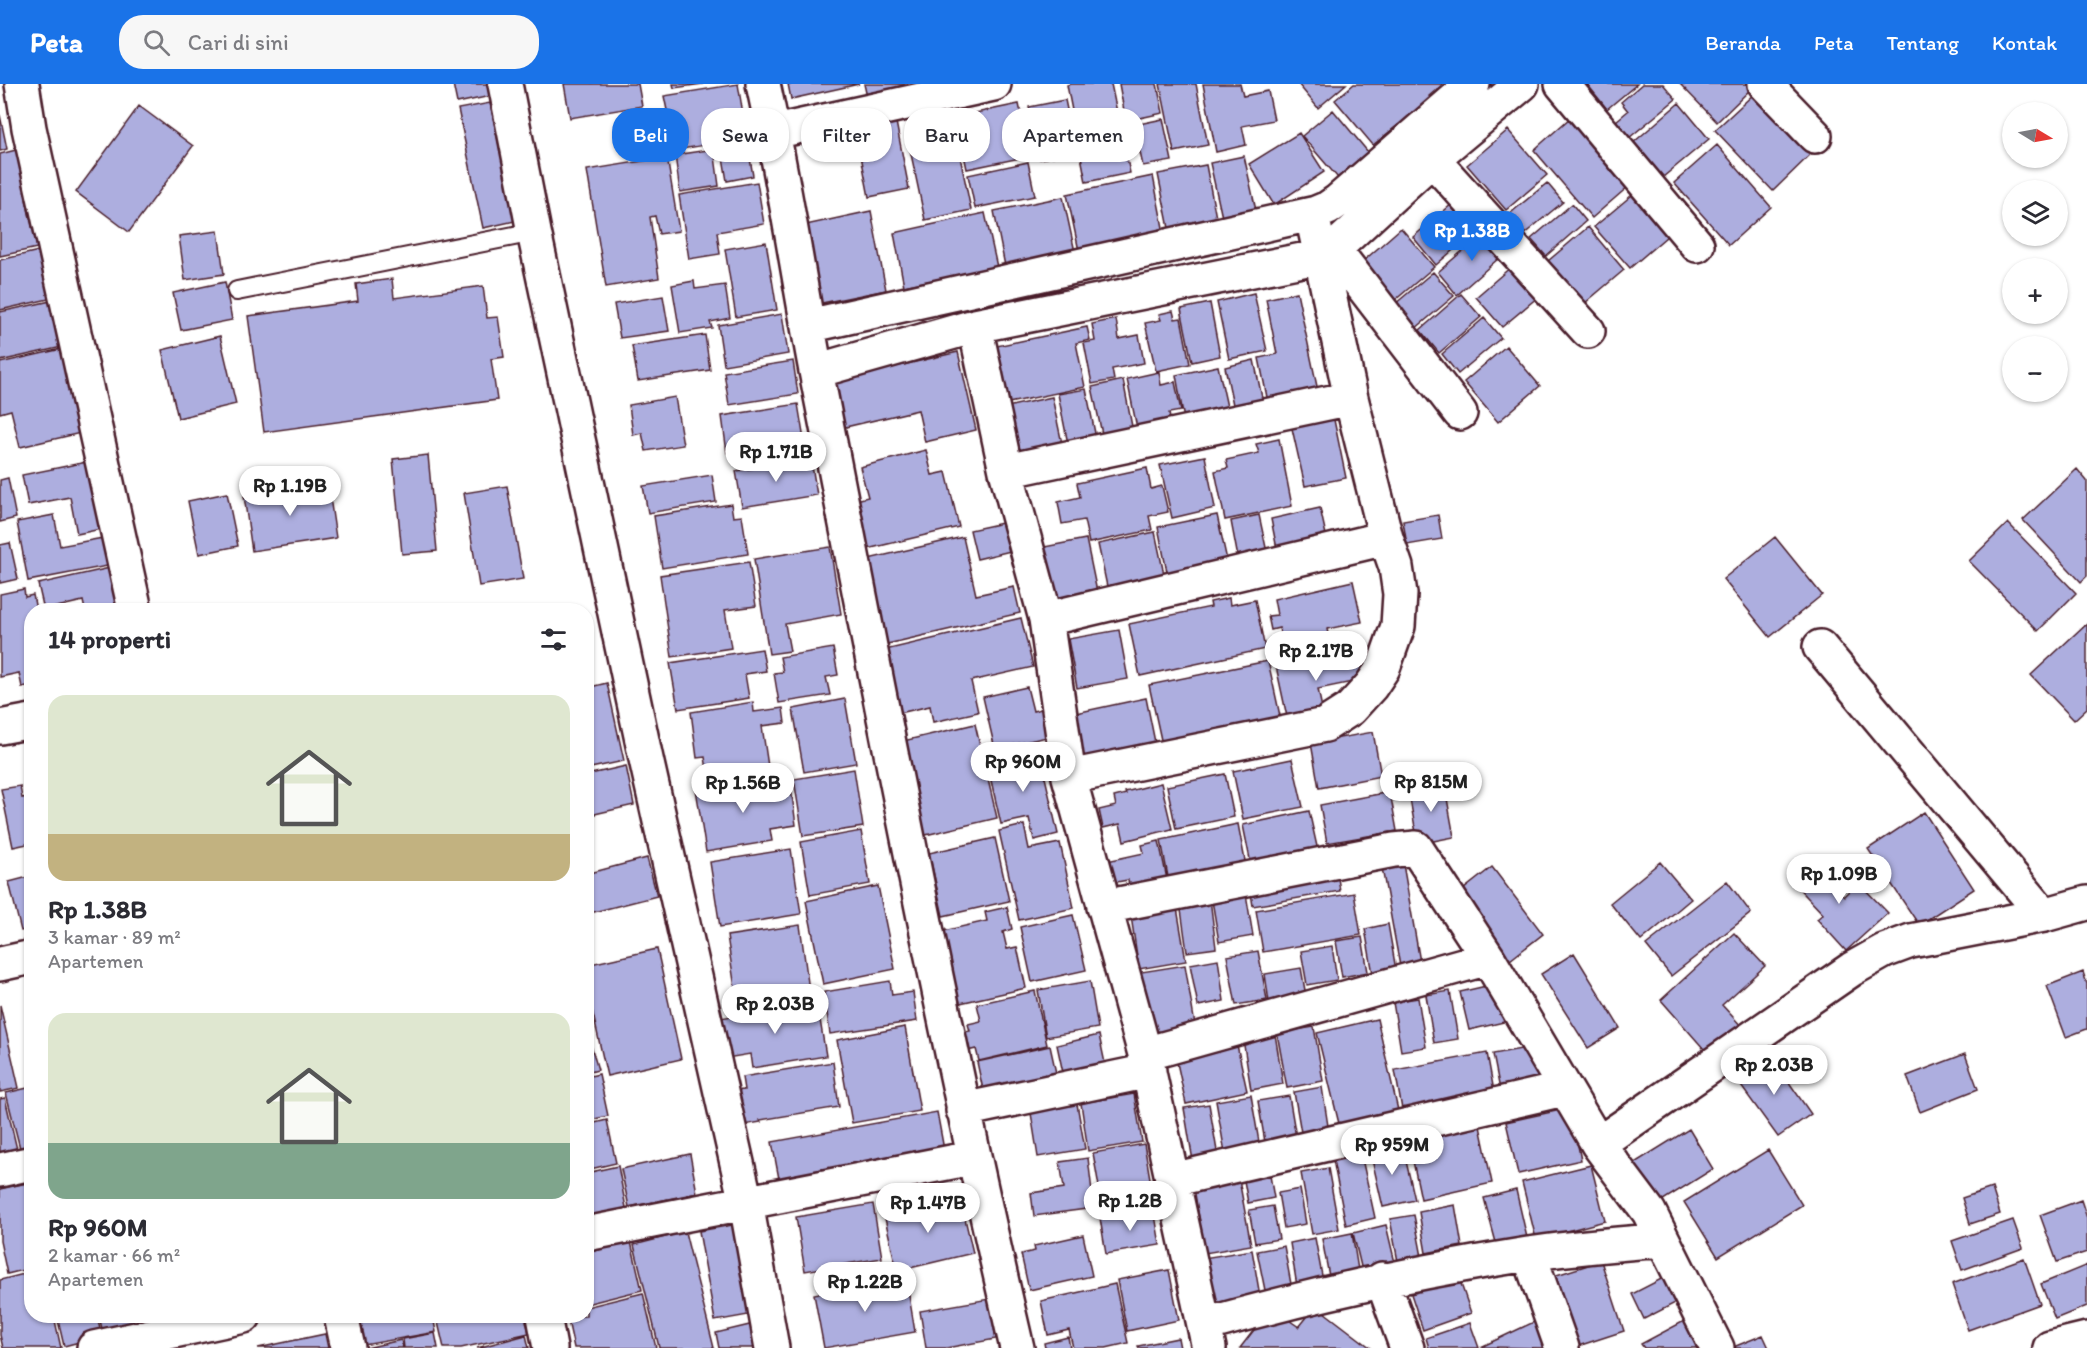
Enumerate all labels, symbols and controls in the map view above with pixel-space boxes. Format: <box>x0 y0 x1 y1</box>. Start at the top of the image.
search box <box>119 15 539 69</box>
text: Peta <box>30 25 83 59</box>
icon: search <box>140 26 173 59</box>
text: Cari di sini <box>188 29 289 56</box>
text: Beranda <box>1705 30 1781 55</box>
text: Peta <box>1814 30 1854 55</box>
text: Tentang <box>1887 30 1959 55</box>
text: Kontak <box>1992 30 2057 55</box>
north arrow <box>2002 102 2068 168</box>
map controls <box>2002 102 2068 402</box>
chip: Beli <box>612 108 689 162</box>
chip: Sewa <box>701 108 789 162</box>
chip: Filter <box>801 108 892 162</box>
chip: Baru <box>904 108 990 162</box>
chip: Apartemen <box>1002 108 1144 162</box>
button: layers <box>2002 180 2068 246</box>
pin: Rp 1.38B <box>1410 211 1534 262</box>
text: Rp 1.38B <box>1434 218 1510 242</box>
button: + <box>2002 258 2068 324</box>
button: − <box>2002 336 2068 402</box>
pin: Rp 1.71B <box>714 432 838 483</box>
text: Rp 1.71B <box>739 439 813 463</box>
pin: Rp 1.19B <box>228 466 352 517</box>
text: Rp 1.19B <box>253 473 327 497</box>
text: 14 properti <box>48 623 171 655</box>
icon: filters <box>537 623 570 656</box>
pin: Rp 2.17B <box>1254 631 1378 682</box>
text: Rp 2.17B <box>1279 638 1353 662</box>
icon: home <box>255 734 363 842</box>
pin: Rp 960M <box>968 742 1078 793</box>
text: Rp 960M <box>985 749 1061 773</box>
pin: Rp 815M <box>1376 762 1486 813</box>
pin: Rp 1.56B <box>681 763 805 814</box>
text: Rp 815M <box>1394 769 1468 793</box>
text: Rp 1.56B <box>705 770 781 794</box>
pin: Rp 1.09B <box>1777 854 1901 905</box>
text: Rp 1.09B <box>1800 861 1878 885</box>
text: Rp 1.38B <box>48 893 147 925</box>
text: 3 kamar · 89 m² <box>48 925 181 949</box>
text: Apartemen <box>48 949 143 973</box>
pin: Rp 2.03B <box>713 984 837 1035</box>
text: Rp 2.03B <box>736 991 814 1015</box>
pin: Rp 2.03B <box>1712 1045 1836 1096</box>
icon: home <box>255 1052 363 1160</box>
text: Rp 2.03B <box>1735 1052 1813 1076</box>
pin: Rp 959M <box>1337 1125 1447 1176</box>
text: Rp 959M <box>1355 1132 1429 1156</box>
pin: Rp 1.2B <box>1075 1181 1185 1232</box>
pin: Rp 1.47B <box>866 1183 990 1234</box>
text: Rp 1.2B <box>1098 1188 1162 1212</box>
text: Rp 1.47B <box>890 1190 966 1214</box>
text: Rp 960M <box>48 1211 148 1243</box>
text: 2 kamar · 66 m² <box>48 1243 180 1267</box>
pin: Rp 1.22B <box>803 1262 927 1313</box>
text: Apartemen <box>48 1267 143 1291</box>
text: Rp 1.22B <box>827 1269 903 1293</box>

